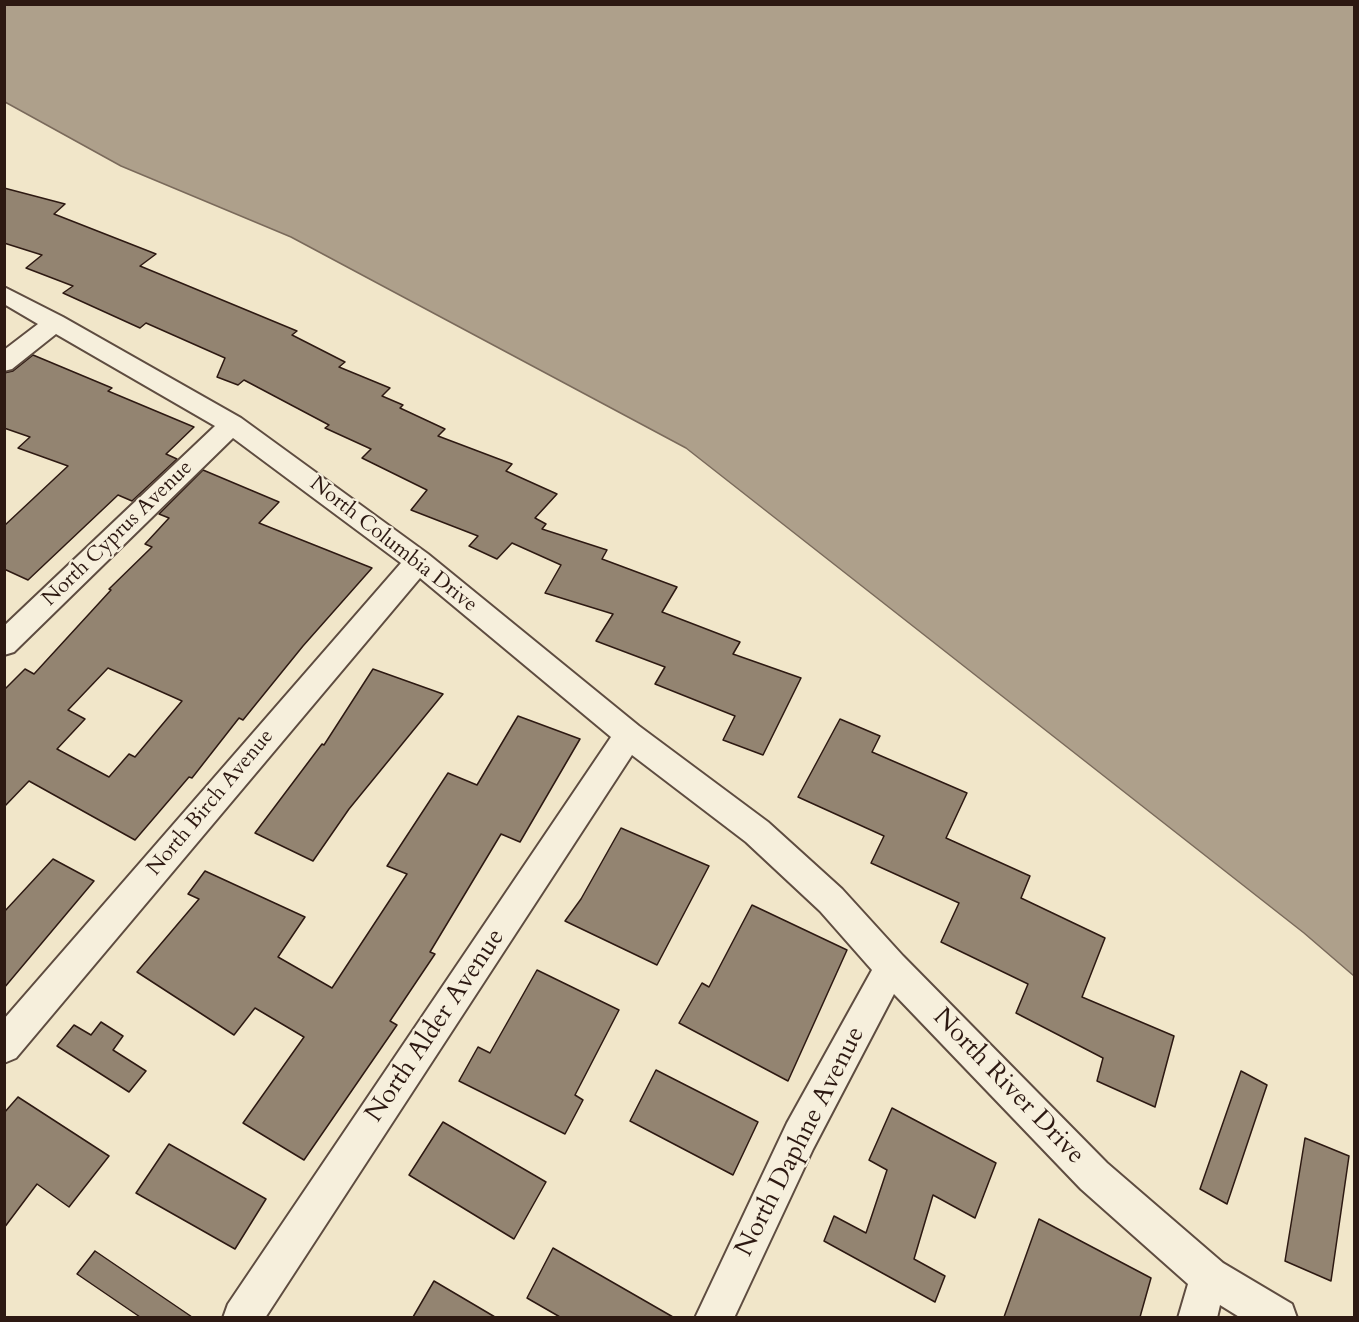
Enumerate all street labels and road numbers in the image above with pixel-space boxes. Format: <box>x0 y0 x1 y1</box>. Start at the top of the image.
street label: North Cyprus Avenue <box>38 456 198 612</box>
street label: North Columbia Drive <box>304 472 482 618</box>
street label: North Birch Avenue <box>142 725 280 881</box>
street label: North Alder Avenue <box>360 923 512 1129</box>
street label: North River Drive <box>926 1002 1090 1172</box>
street label: North Daphne Avenue <box>730 1022 872 1262</box>

